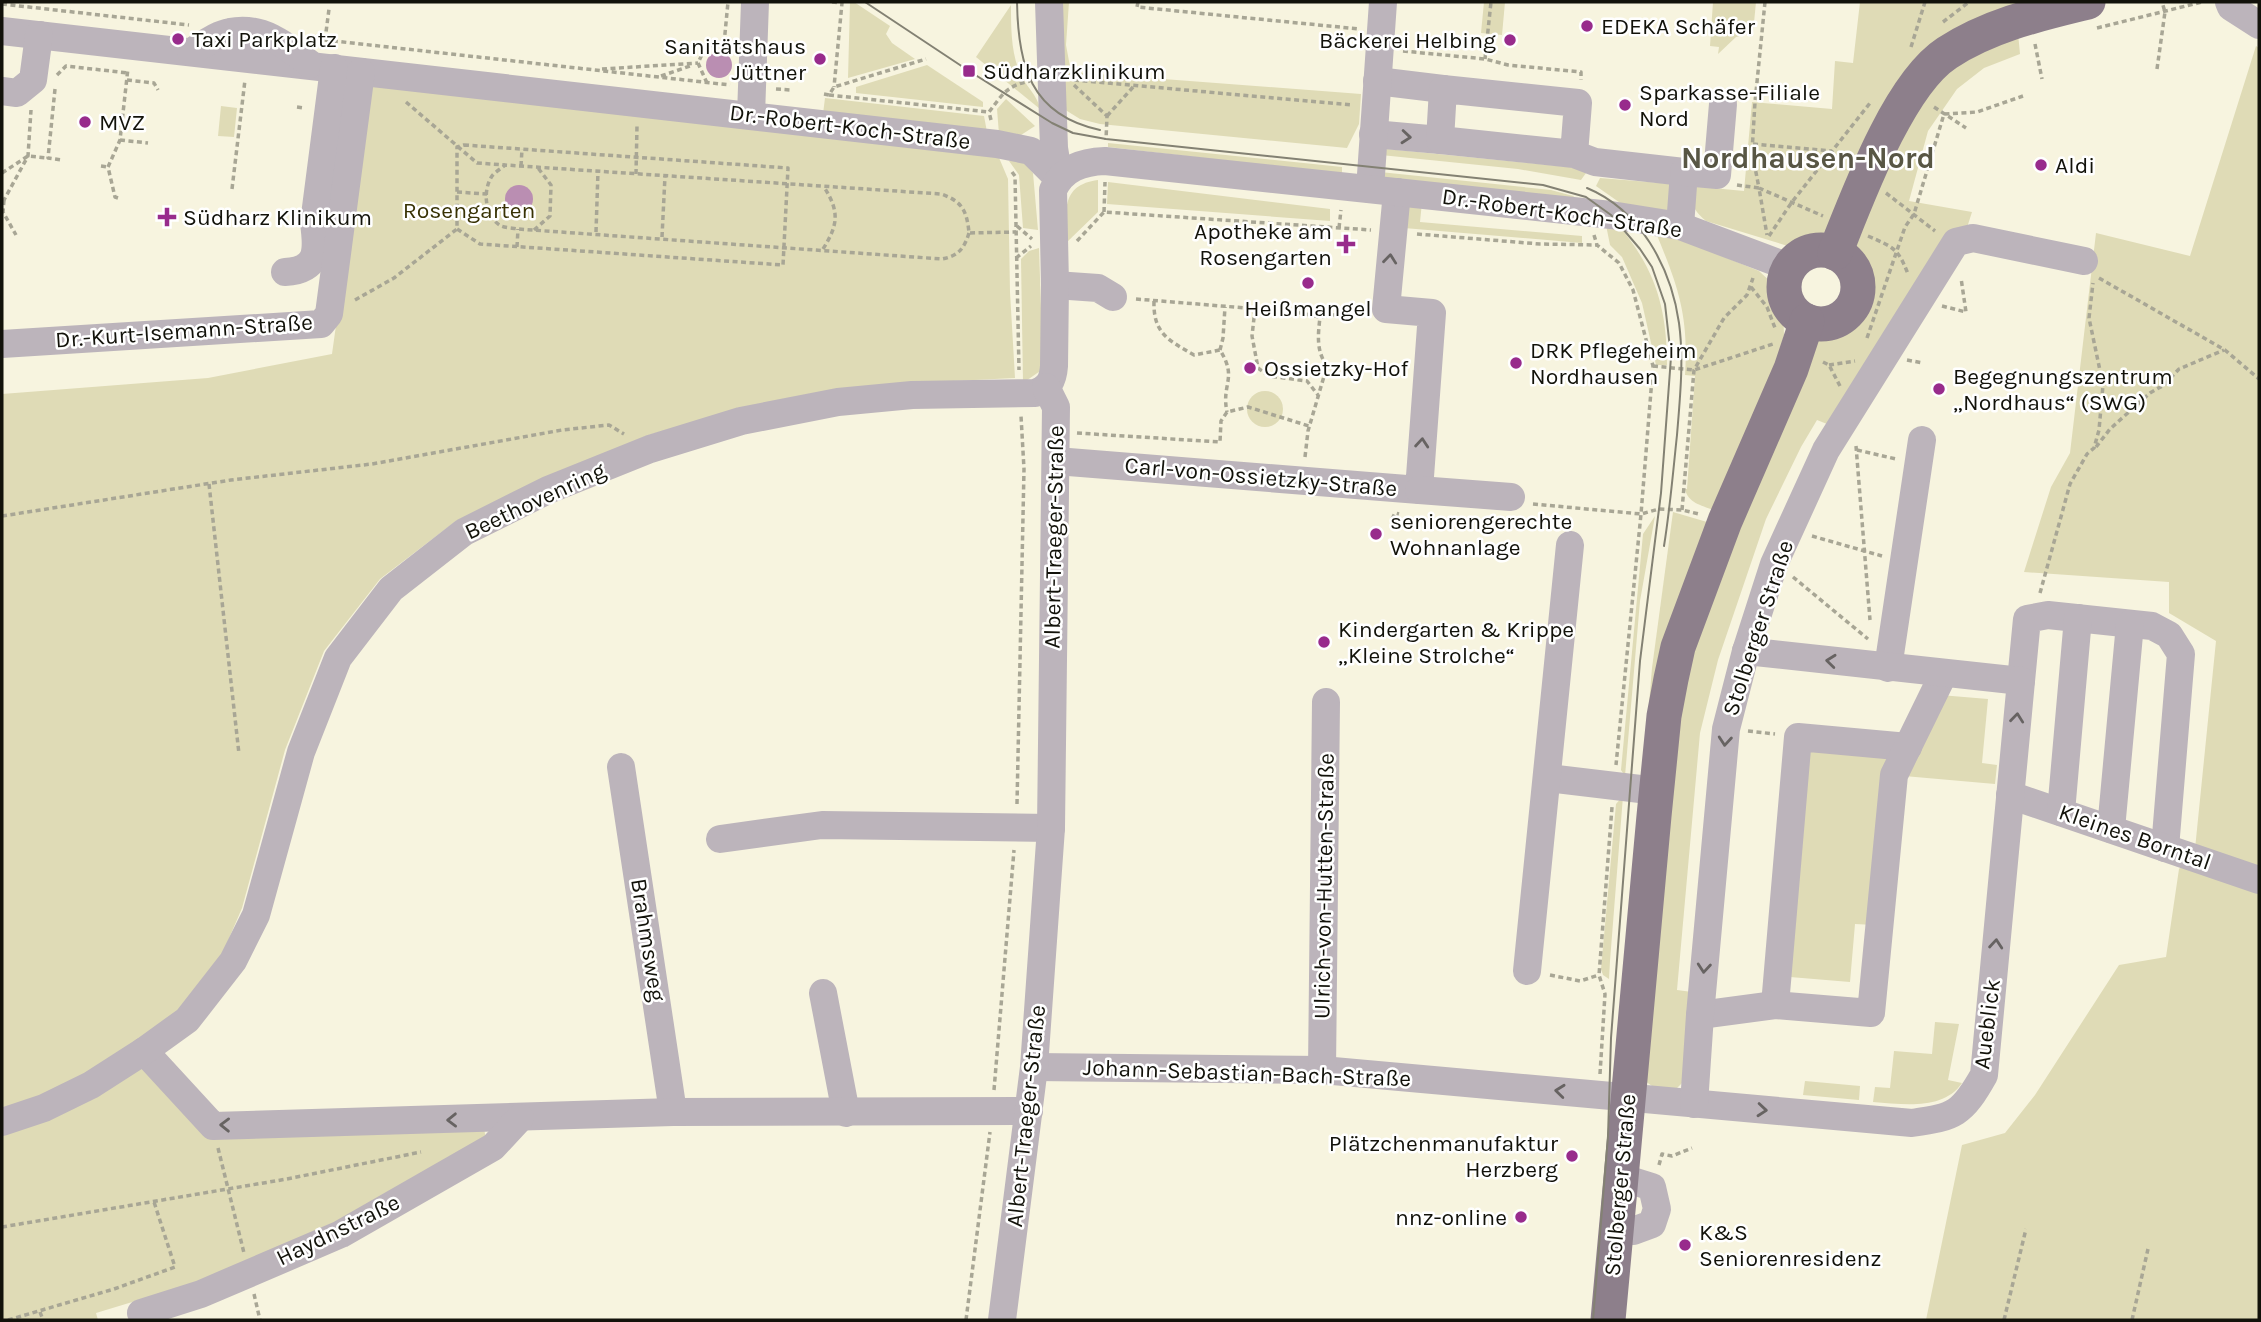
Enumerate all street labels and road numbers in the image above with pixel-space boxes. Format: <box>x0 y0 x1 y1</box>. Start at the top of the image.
street label: Dr.-Robert-Koch-Straße <box>728 99 972 155</box>
street label: Dr.-Robert-Koch-Straße <box>1440 183 1684 243</box>
street label: Dr.-Kurt-Isemann-Straße <box>54 309 314 353</box>
street label: Albert-Traeger-Straße <box>1039 425 1069 649</box>
street label: Carl-von-Ossietzky-Straße <box>1124 452 1398 502</box>
street label: Beethovenring <box>460 457 610 545</box>
street label: Stolberger Straße <box>1717 537 1799 719</box>
street label: Ulrich-von-Hutten-Straße <box>1308 753 1340 1019</box>
street label: Kleines Borntal <box>2055 798 2215 876</box>
street label: Brahmsweg <box>625 877 671 1003</box>
street label: Aueblick <box>1968 977 2006 1071</box>
street label: Albert-Traeger-Straße <box>1001 1004 1051 1228</box>
street label: Johann-Sebastian-Bach-Straße <box>1082 1054 1412 1092</box>
street label: Stolberger Straße <box>1599 1093 1641 1277</box>
street label: Haydnstraße <box>272 1189 404 1271</box>

